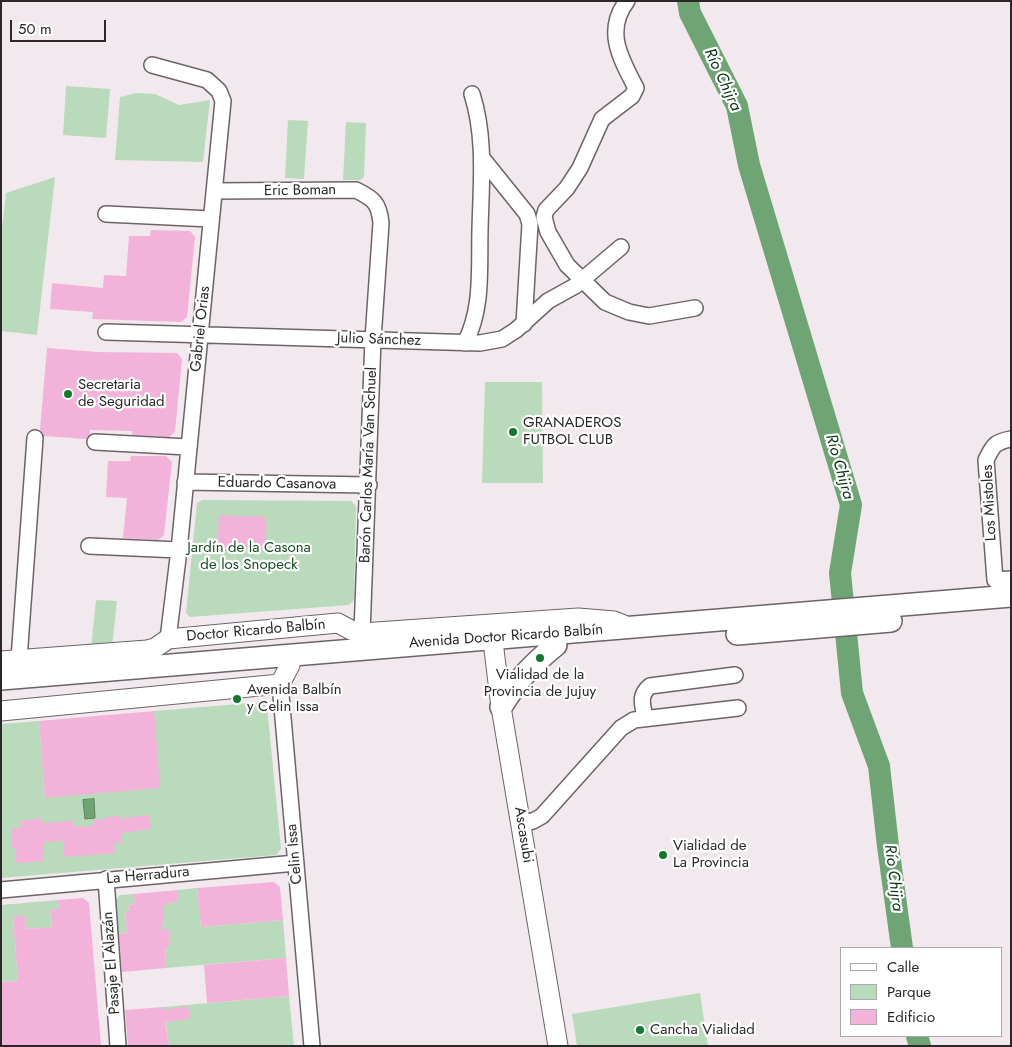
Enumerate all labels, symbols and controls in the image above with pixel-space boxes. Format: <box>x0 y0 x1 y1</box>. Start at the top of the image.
scale bar <box>12 10 109 42</box>
text: 50 m <box>18 18 52 40</box>
water label: Río Chijra <box>699 46 745 114</box>
street label: Eric Boman <box>264 181 336 201</box>
street label: Gabriel Orias <box>188 285 214 373</box>
street label: Julio Sánchez <box>337 330 421 350</box>
street label: Barón Carlos María Van Schuel <box>357 367 381 563</box>
place label: Secretaria de Seguridad <box>78 376 165 411</box>
marker: Secretaria de Seguridad <box>62 388 74 400</box>
place label: GRANADEROS FUTBOL CLUB <box>523 414 621 449</box>
marker: GRANADEROS FUTBOL CLUB <box>507 426 519 438</box>
water label: Río Chijra <box>821 432 857 502</box>
street label: Los Mistoles <box>979 464 1001 542</box>
street label: Eduardo Casanova <box>218 474 336 494</box>
park label: Jardín de la Casona de los Snopeck <box>187 539 311 574</box>
street label: Doctor Ricardo Balbín <box>186 616 326 646</box>
street label: Avenida Doctor Ricardo Balbín <box>408 621 604 653</box>
marker: Vialidad de la Provincia de Jujuy <box>534 652 546 664</box>
place label: Vialidad de la Provincia de Jujuy <box>484 666 596 701</box>
place label: Avenida Balbín y Celin Issa <box>247 681 342 716</box>
marker: Avenida Balbín y Celin Issa <box>231 693 243 705</box>
street label: Ascasubi <box>510 806 536 864</box>
street label: Celin Issa <box>283 823 307 885</box>
place label: Vialidad de La Provincia <box>673 837 749 872</box>
water label: Río Chijra <box>879 844 907 912</box>
marker: Vialidad de La Provincia <box>657 849 669 861</box>
street label: La Herradura <box>106 863 190 889</box>
street label: Pasaje El Alazán <box>99 911 125 1015</box>
legend <box>840 947 1002 1037</box>
text: Calle <box>887 956 919 978</box>
text: Parque <box>887 981 931 1003</box>
text: Edificio <box>887 1006 935 1028</box>
place label: Cancha Vialidad <box>650 1021 755 1039</box>
marker: Cancha Vialidad <box>634 1024 646 1036</box>

